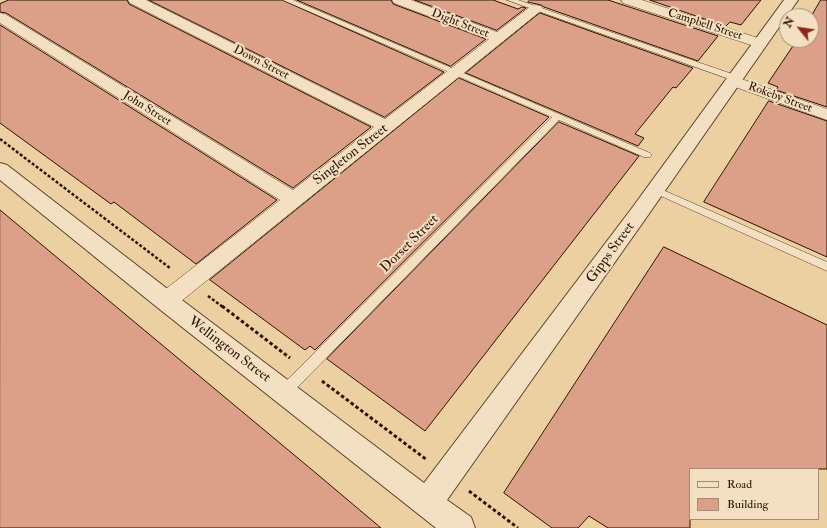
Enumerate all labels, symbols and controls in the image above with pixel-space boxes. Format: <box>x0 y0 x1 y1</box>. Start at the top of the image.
street label: Dight Street <box>429 6 491 42</box>
street label: Campbell Street <box>666 6 744 44</box>
north arrow <box>779 8 819 48</box>
text: N <box>781 15 797 30</box>
street label: Down Street <box>231 43 291 83</box>
street label: Rokeby Street <box>746 80 814 116</box>
street label: John Street <box>120 89 174 129</box>
street label: Singleton Street <box>310 121 392 189</box>
street label: Dorset Street <box>377 211 443 277</box>
street label: Gipps Street <box>583 219 639 287</box>
street label: Wellington Street <box>184 314 274 386</box>
legend <box>689 468 819 520</box>
text: Road <box>727 477 752 492</box>
text: Building <box>727 497 768 512</box>

